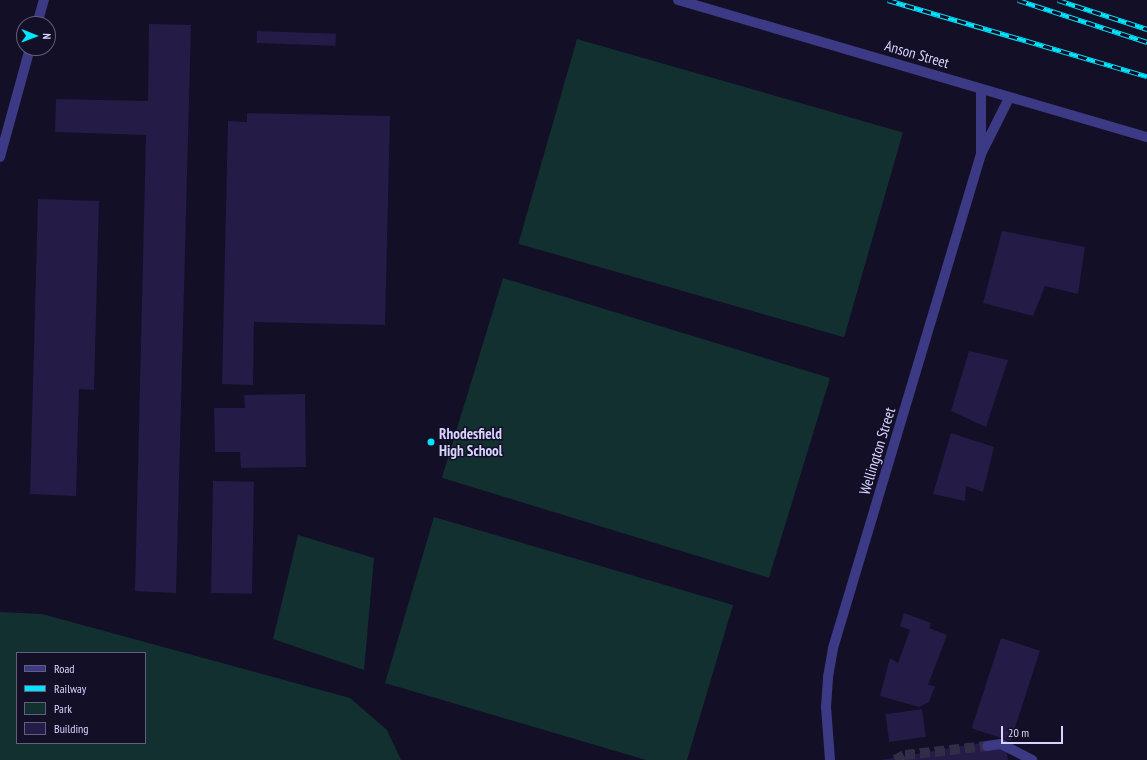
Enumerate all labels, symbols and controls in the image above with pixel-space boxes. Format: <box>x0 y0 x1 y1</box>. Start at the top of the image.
north arrow <box>16 16 56 56</box>
text: N <box>40 33 54 39</box>
street label: Anson Street <box>883 36 951 72</box>
street label: Wellington Street <box>855 405 899 497</box>
place label: Rhodesfield High School <box>439 424 502 459</box>
marker: Rhodesfield High School <box>426 437 436 447</box>
legend <box>16 652 146 744</box>
text: Road <box>54 661 74 676</box>
text: Railway <box>54 681 86 696</box>
text: Park <box>54 701 72 716</box>
scale bar <box>1003 718 1065 744</box>
text: Building <box>54 721 89 736</box>
text: 20 m <box>1008 725 1029 740</box>

